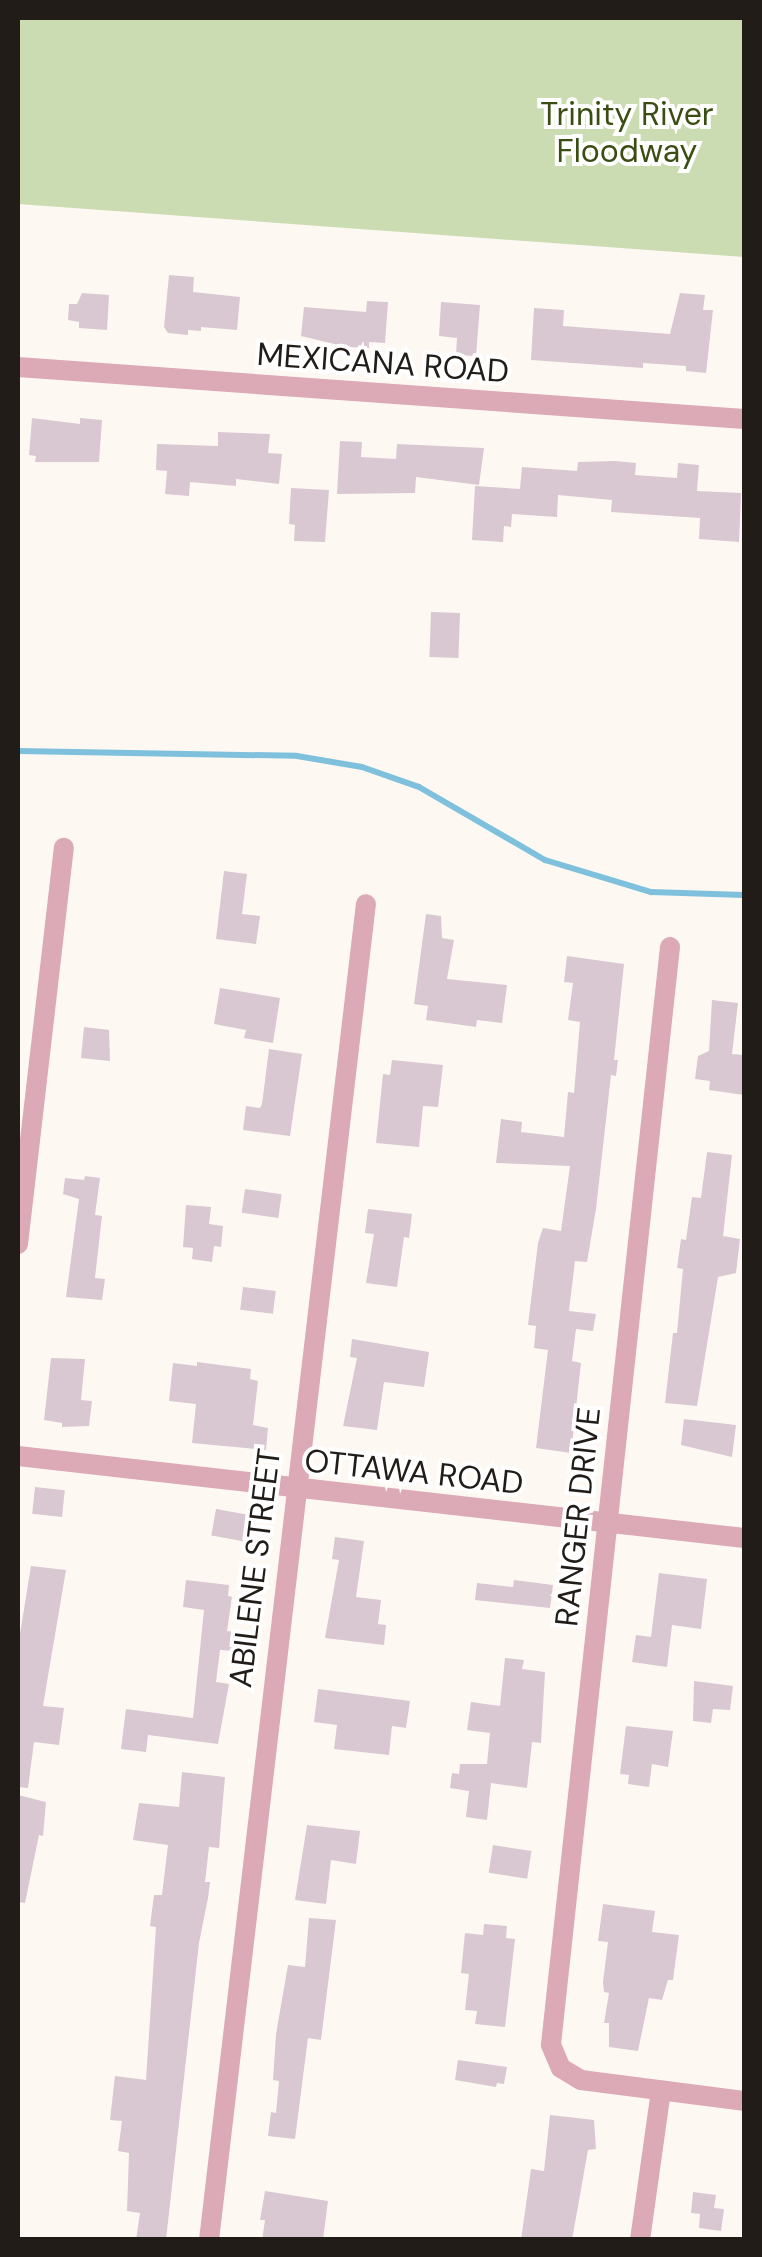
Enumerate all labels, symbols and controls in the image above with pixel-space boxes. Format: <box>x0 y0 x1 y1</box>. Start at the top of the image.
park label: Trinity River Floodway <box>540 96 714 171</box>
street label: MEXICANA ROAD <box>256 335 510 391</box>
street label: RANGER DRIVE <box>547 1405 609 1629</box>
street label: OTTAWA ROAD <box>303 1441 525 1503</box>
street label: ABILENE STREET <box>221 1446 289 1690</box>

